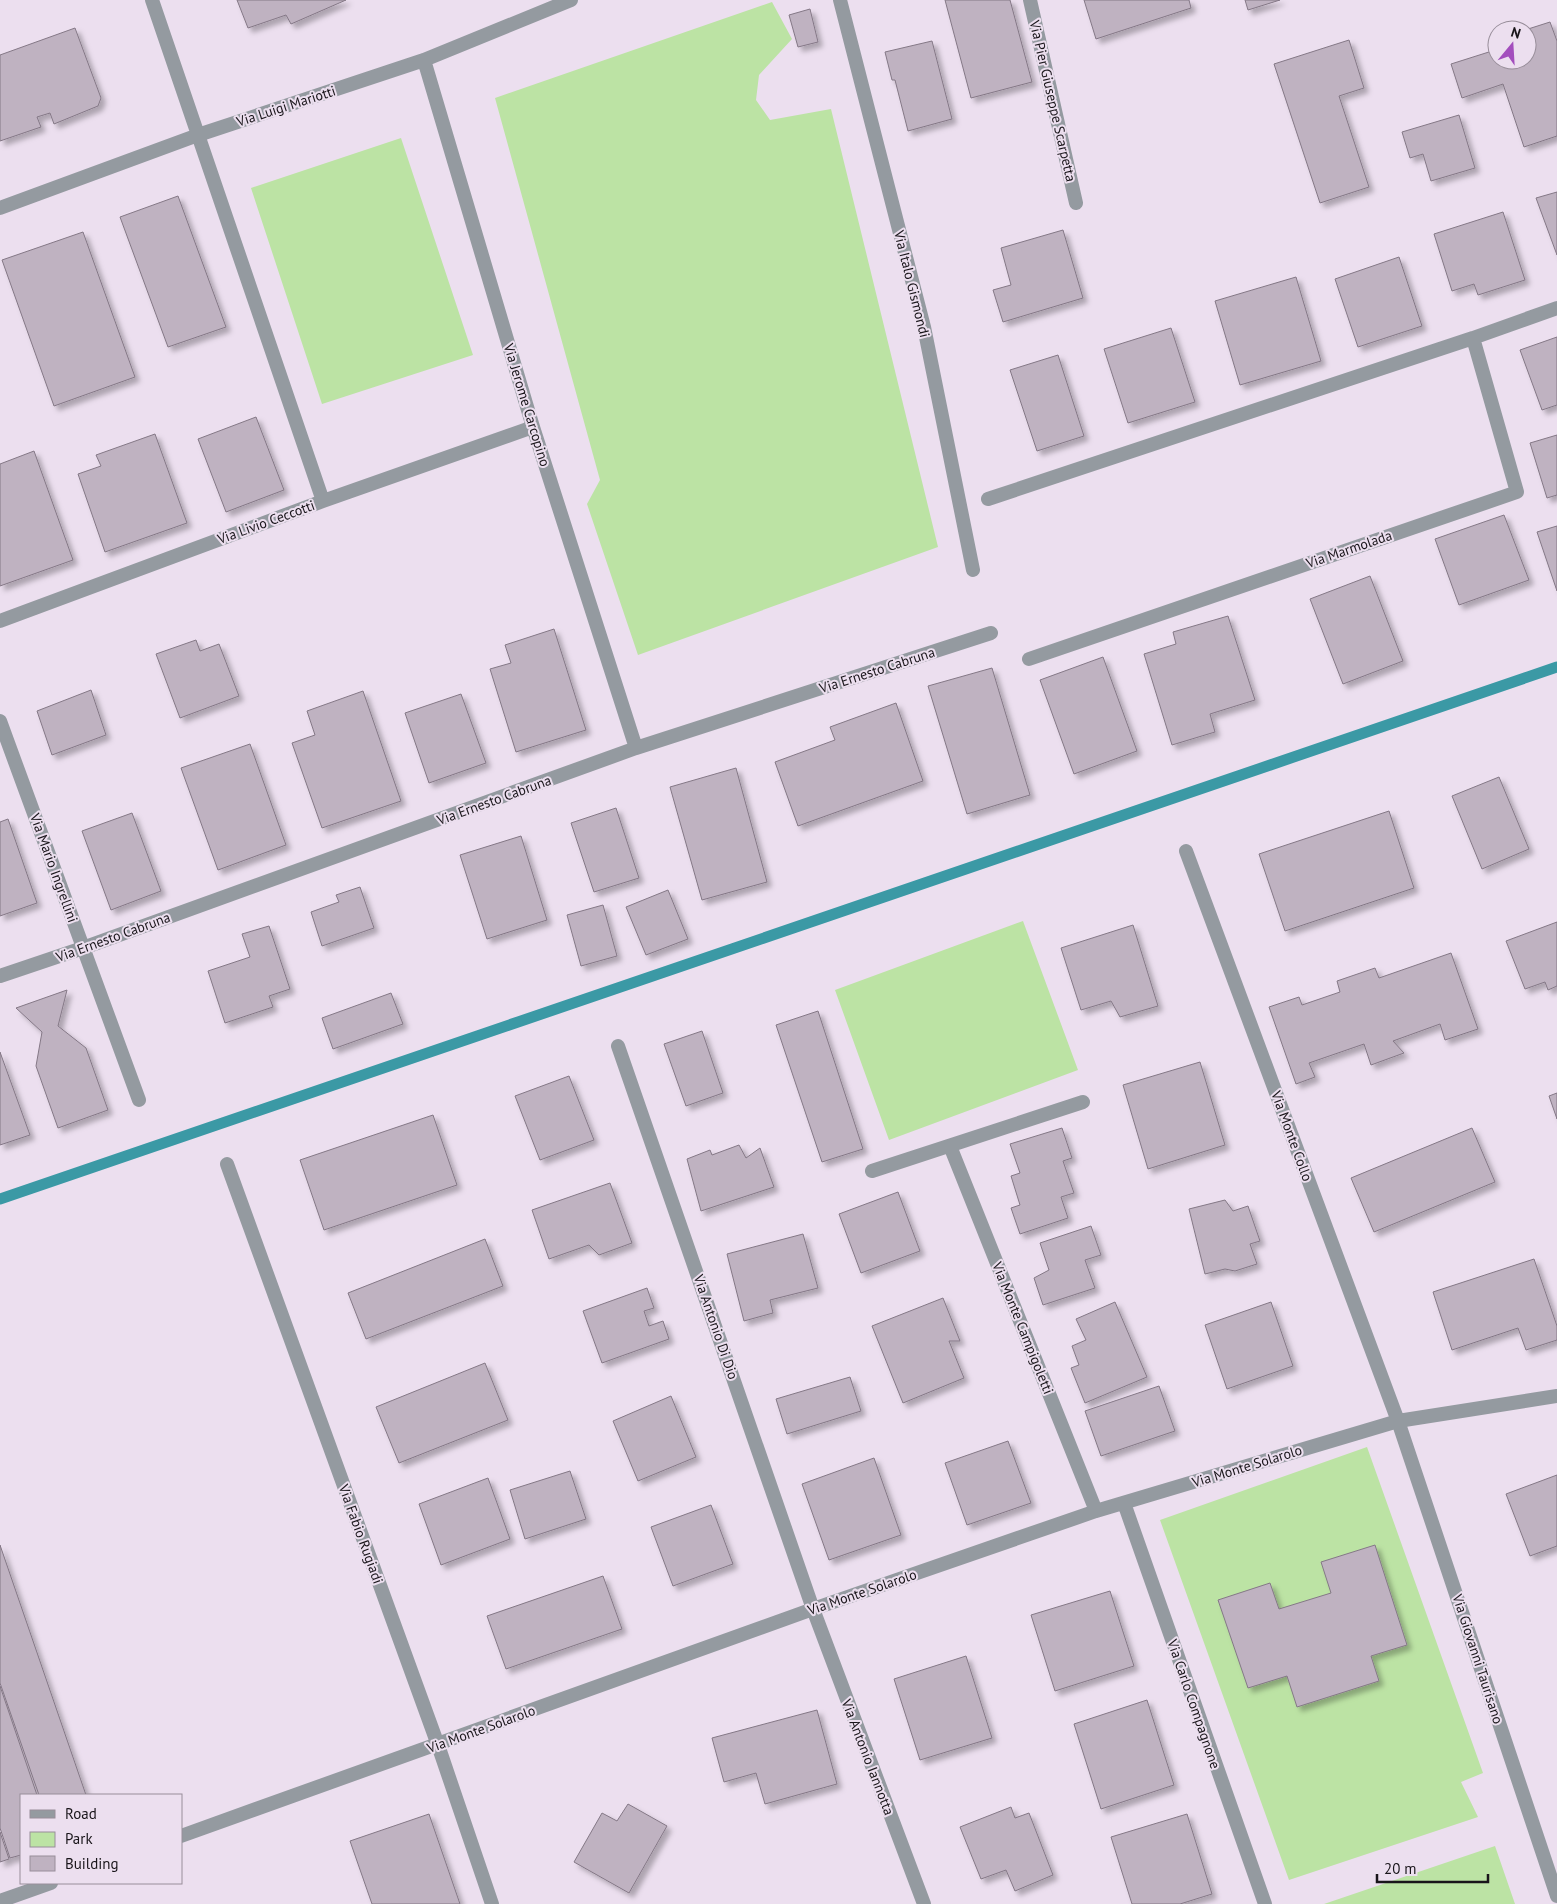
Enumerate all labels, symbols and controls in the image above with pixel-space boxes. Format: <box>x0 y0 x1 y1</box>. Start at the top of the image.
street label: Via Pier Giuseppe Scarpetta <box>1025 18 1080 183</box>
north arrow <box>1487 20 1537 70</box>
text: N <box>1509 23 1523 43</box>
street label: Via Luigi Mariotti <box>233 82 338 131</box>
street label: Via Italo Gismondi <box>890 228 934 339</box>
street label: Via Jerome Carcopino <box>499 340 554 469</box>
street label: Via Livio Ceccotti <box>214 496 317 548</box>
street label: Via Marmolada <box>1303 526 1394 572</box>
street label: Via Ernesto Cabruna <box>816 643 937 697</box>
street label: Via Ernesto Cabruna <box>433 771 554 829</box>
street label: Via Mario Ingrellini <box>26 810 82 925</box>
street label: Via Ernesto Cabruna <box>52 908 173 966</box>
street label: Via Monte Collo <box>1267 1087 1317 1184</box>
street label: Via Monte Campigoletti <box>988 1258 1058 1397</box>
street label: Via Antonio Di Dio <box>689 1271 742 1382</box>
street label: Via Monte Solarolo <box>1189 1441 1304 1492</box>
street label: Via Fabio Rugiadi <box>334 1481 387 1586</box>
street label: Via Monte Solarolo <box>804 1565 919 1619</box>
street label: Via Giovanni Taurisano <box>1448 1591 1507 1726</box>
street label: Via Carlo Compagnone <box>1163 1636 1225 1771</box>
street label: Via Antonio Iannotta <box>837 1696 898 1818</box>
street label: Via Monte Solarolo <box>423 1701 538 1757</box>
legend <box>20 1794 182 1884</box>
text: Road <box>65 1804 97 1823</box>
text: Park <box>65 1829 93 1848</box>
scale bar <box>1377 1852 1488 1884</box>
text: Building <box>65 1854 119 1873</box>
text: 20 m <box>1384 1859 1417 1878</box>

